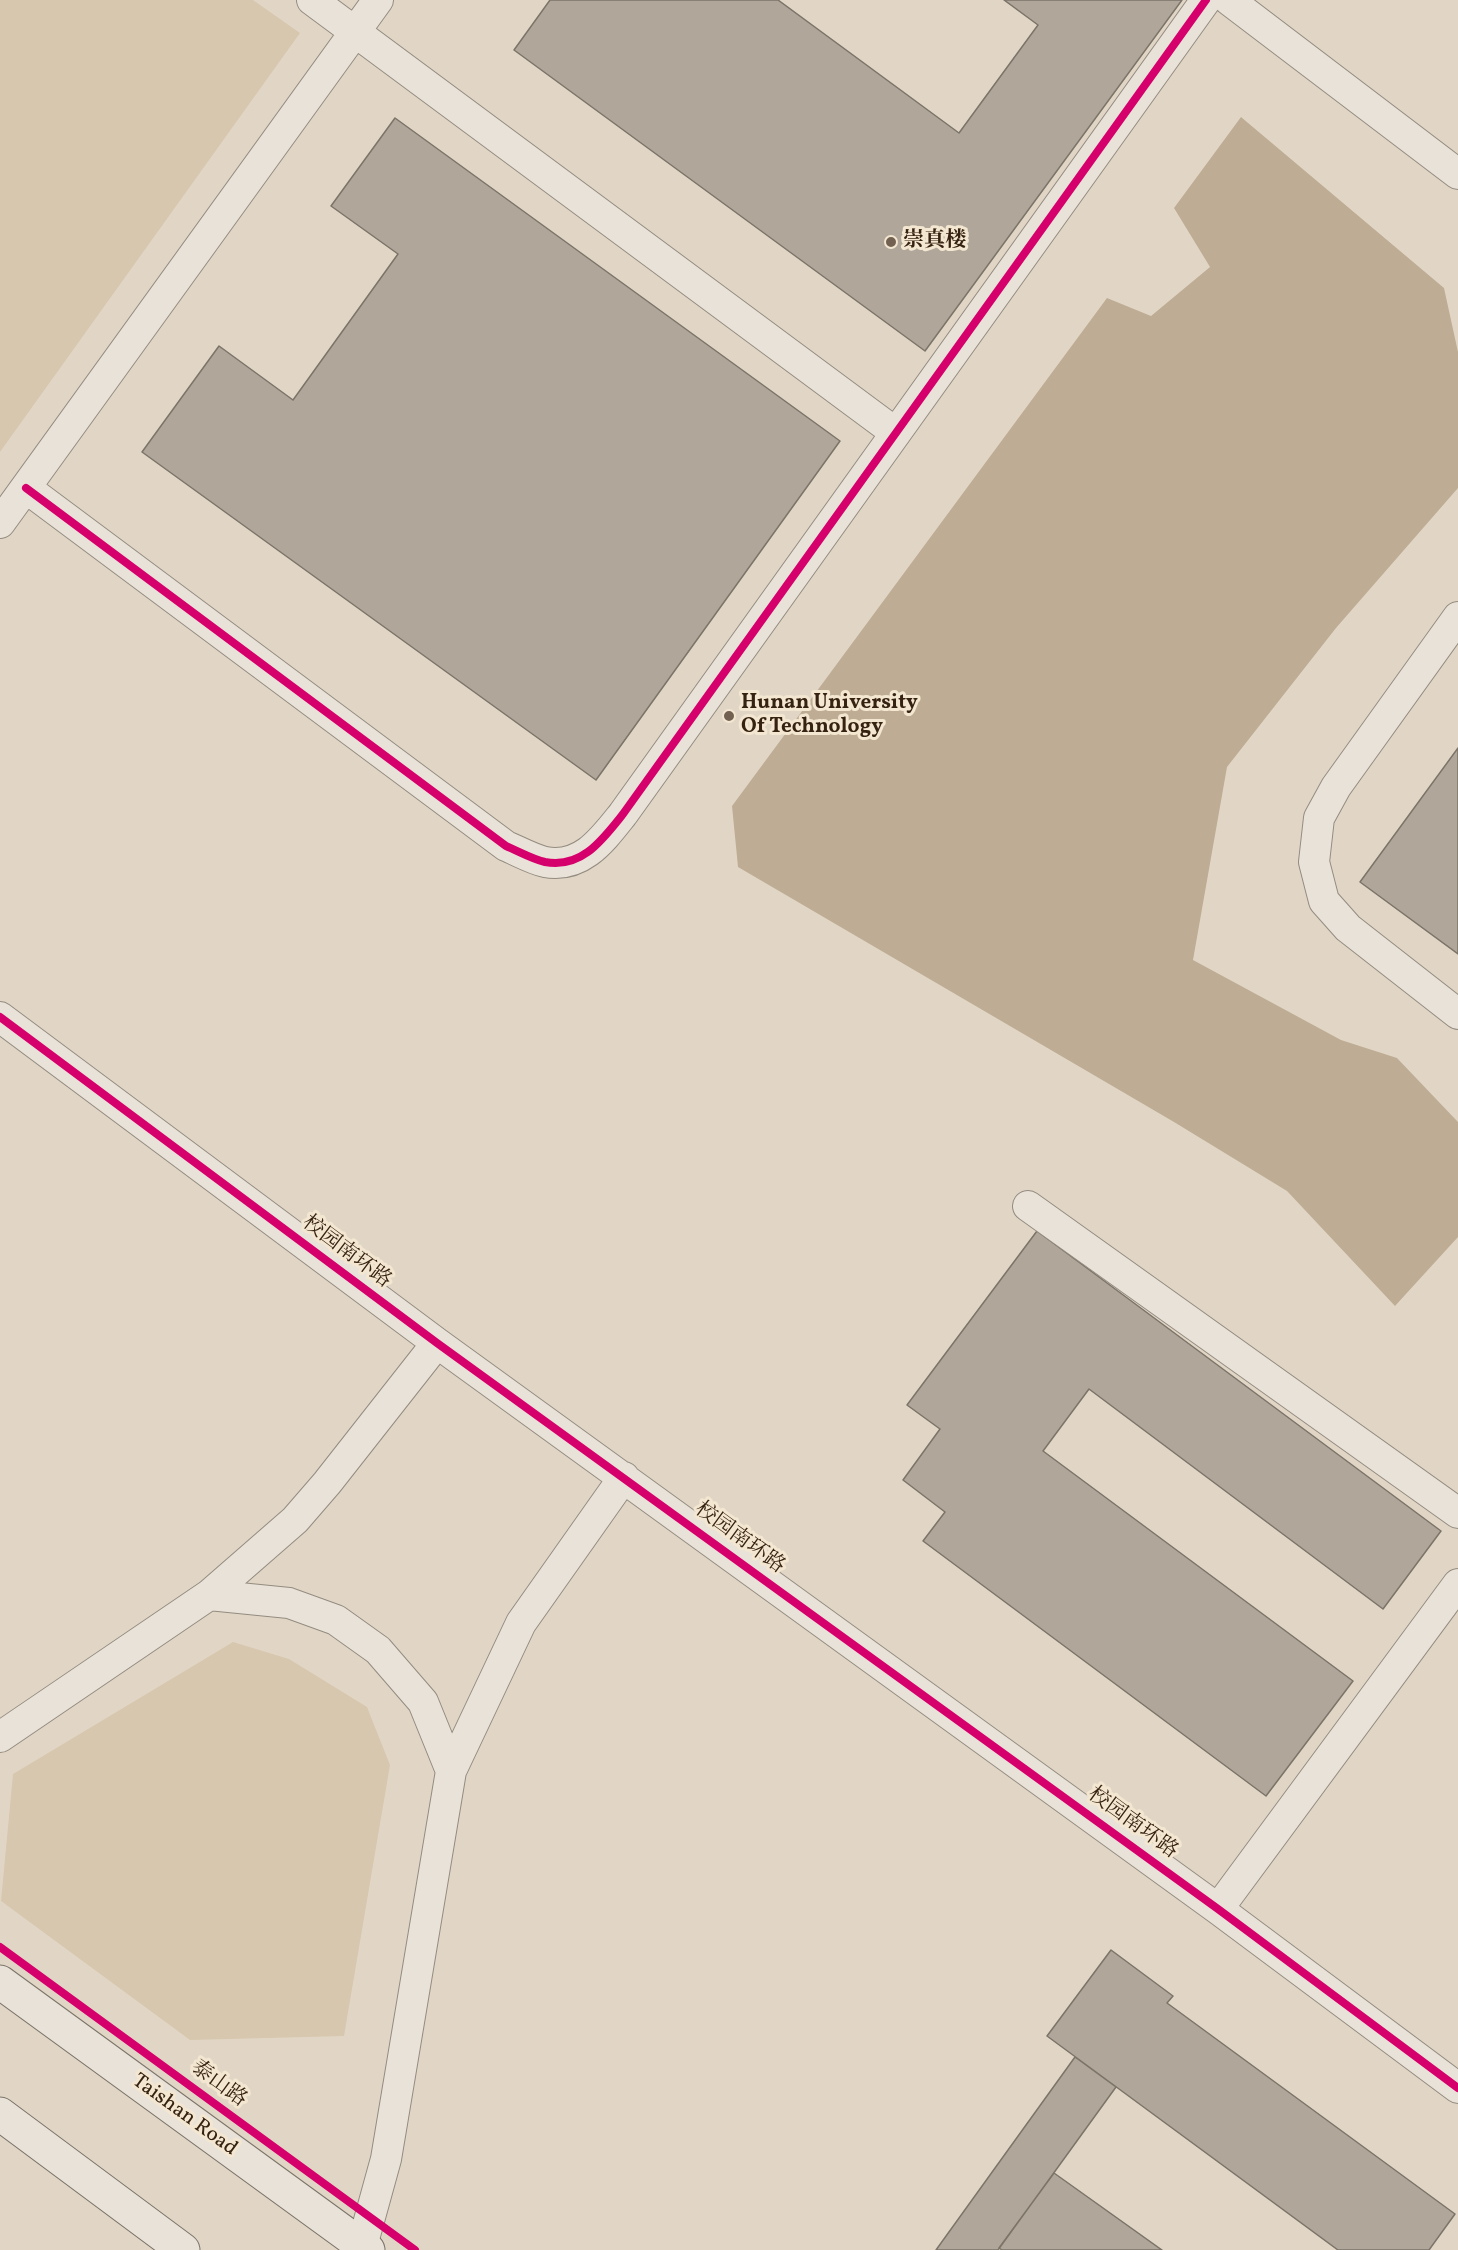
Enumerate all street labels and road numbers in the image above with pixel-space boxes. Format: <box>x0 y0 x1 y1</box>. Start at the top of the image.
street label: 校园南环路 <box>296 1211 396 1295</box>
street label: 校园南环路 <box>689 1498 789 1580</box>
street label: 校园南环路 <box>1082 1783 1182 1865</box>
street label: 泰山路 <box>185 2056 251 2114</box>
street label: Taishan Road <box>126 2069 242 2163</box>

